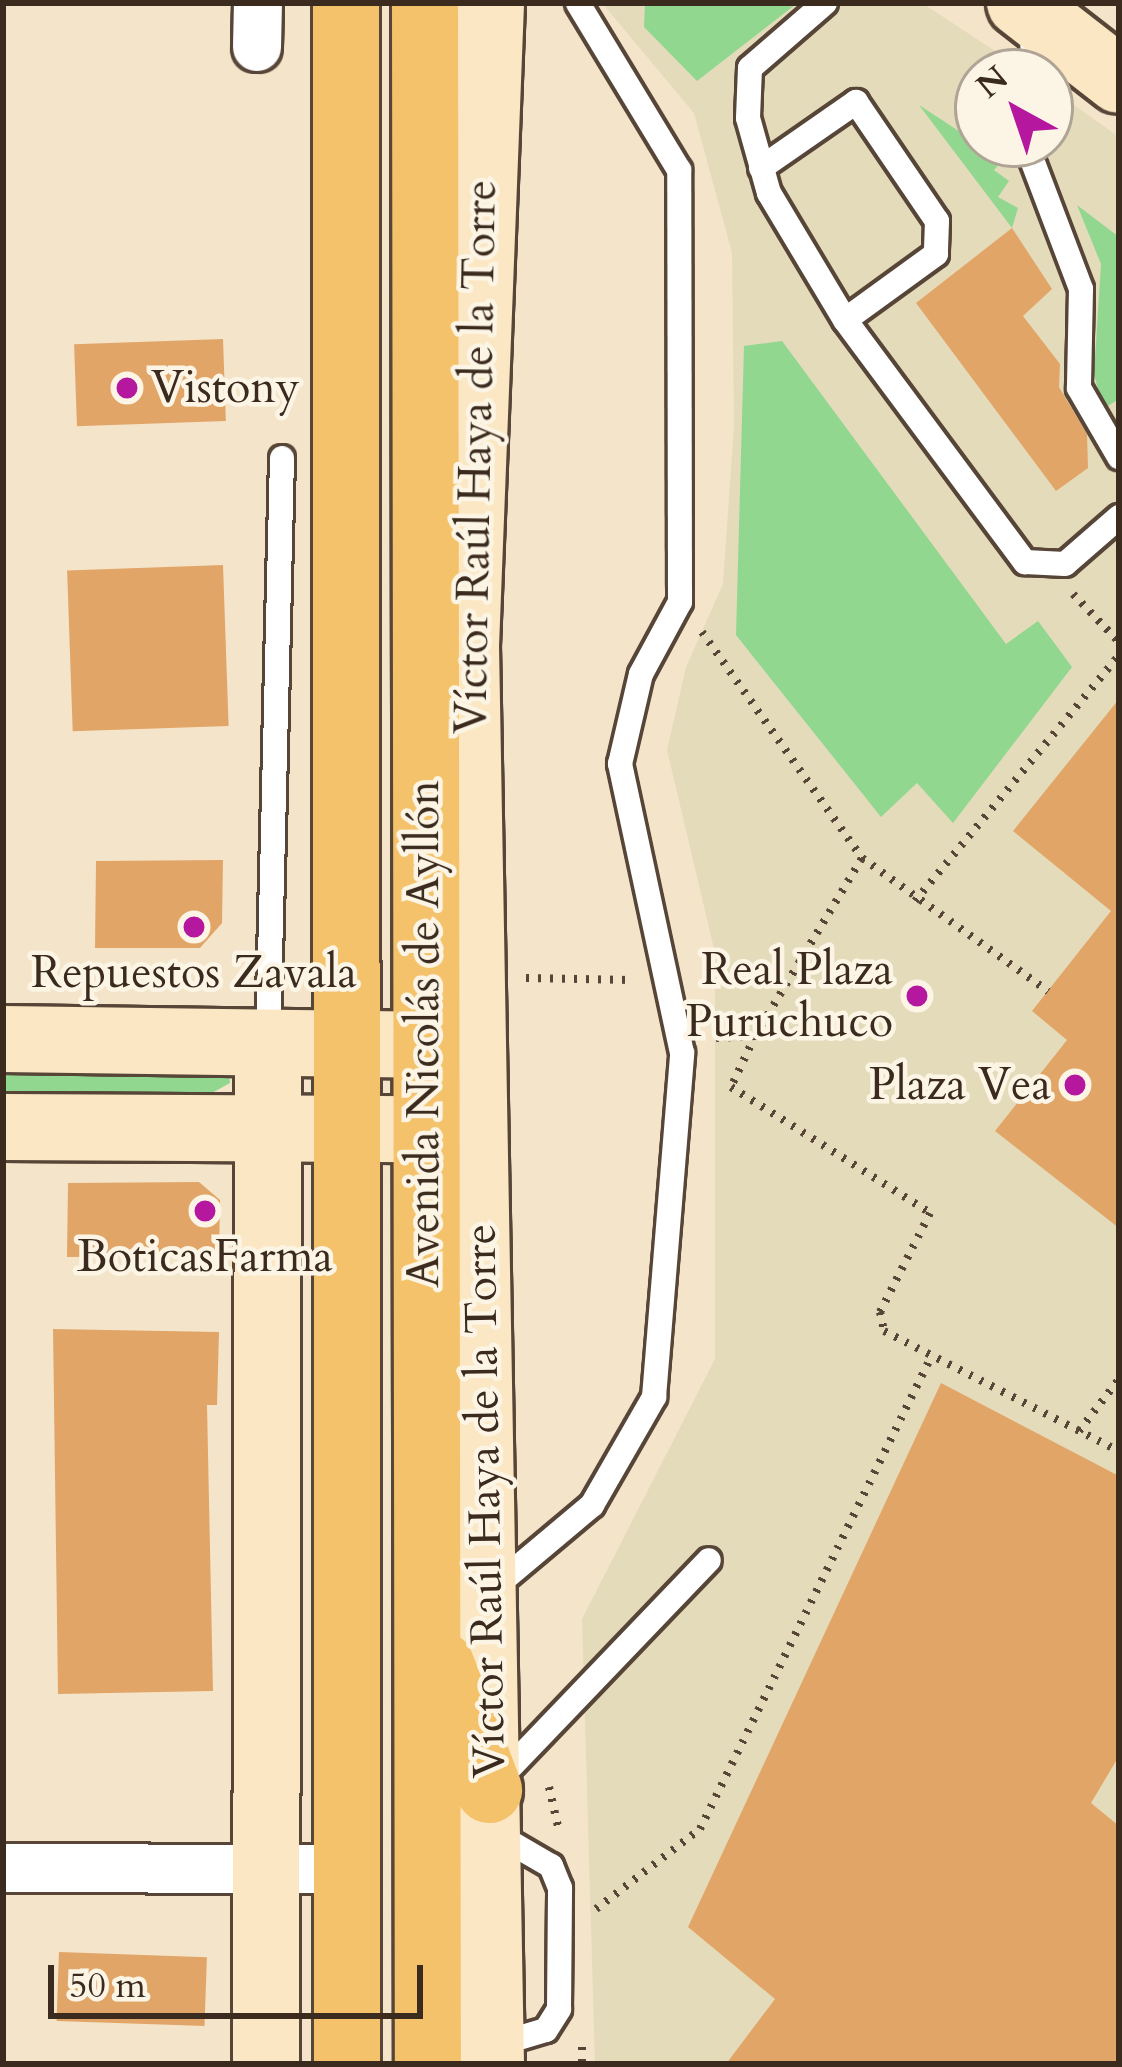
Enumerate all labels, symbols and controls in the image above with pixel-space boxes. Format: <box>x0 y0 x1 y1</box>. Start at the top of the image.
north arrow <box>954 48 1074 168</box>
text: N <box>967 56 1018 109</box>
street label: Víctor Raúl Haya de la Torre <box>444 179 508 735</box>
place label: Vistony <box>151 361 300 415</box>
marker: Vistony <box>114 375 140 401</box>
street label: Avenida Nicolás de Ayllón <box>397 780 451 1288</box>
marker: Repuestos Zavala <box>181 914 207 940</box>
place label: Real Plaza Puruchuco <box>686 943 893 1049</box>
place label: Repuestos Zavala <box>31 946 357 1000</box>
marker: Real Plaza Puruchuco <box>904 983 930 1009</box>
place label: Plaza Vea <box>869 1058 1051 1112</box>
marker: Plaza Vea <box>1062 1072 1088 1098</box>
marker: BoticasFarma <box>192 1198 218 1224</box>
street label: Víctor Raúl Haya de la Torre <box>453 1223 517 1779</box>
place label: BoticasFarma <box>77 1230 333 1284</box>
scale bar <box>54 1941 429 2015</box>
text: 50 m <box>69 1961 146 2010</box>

